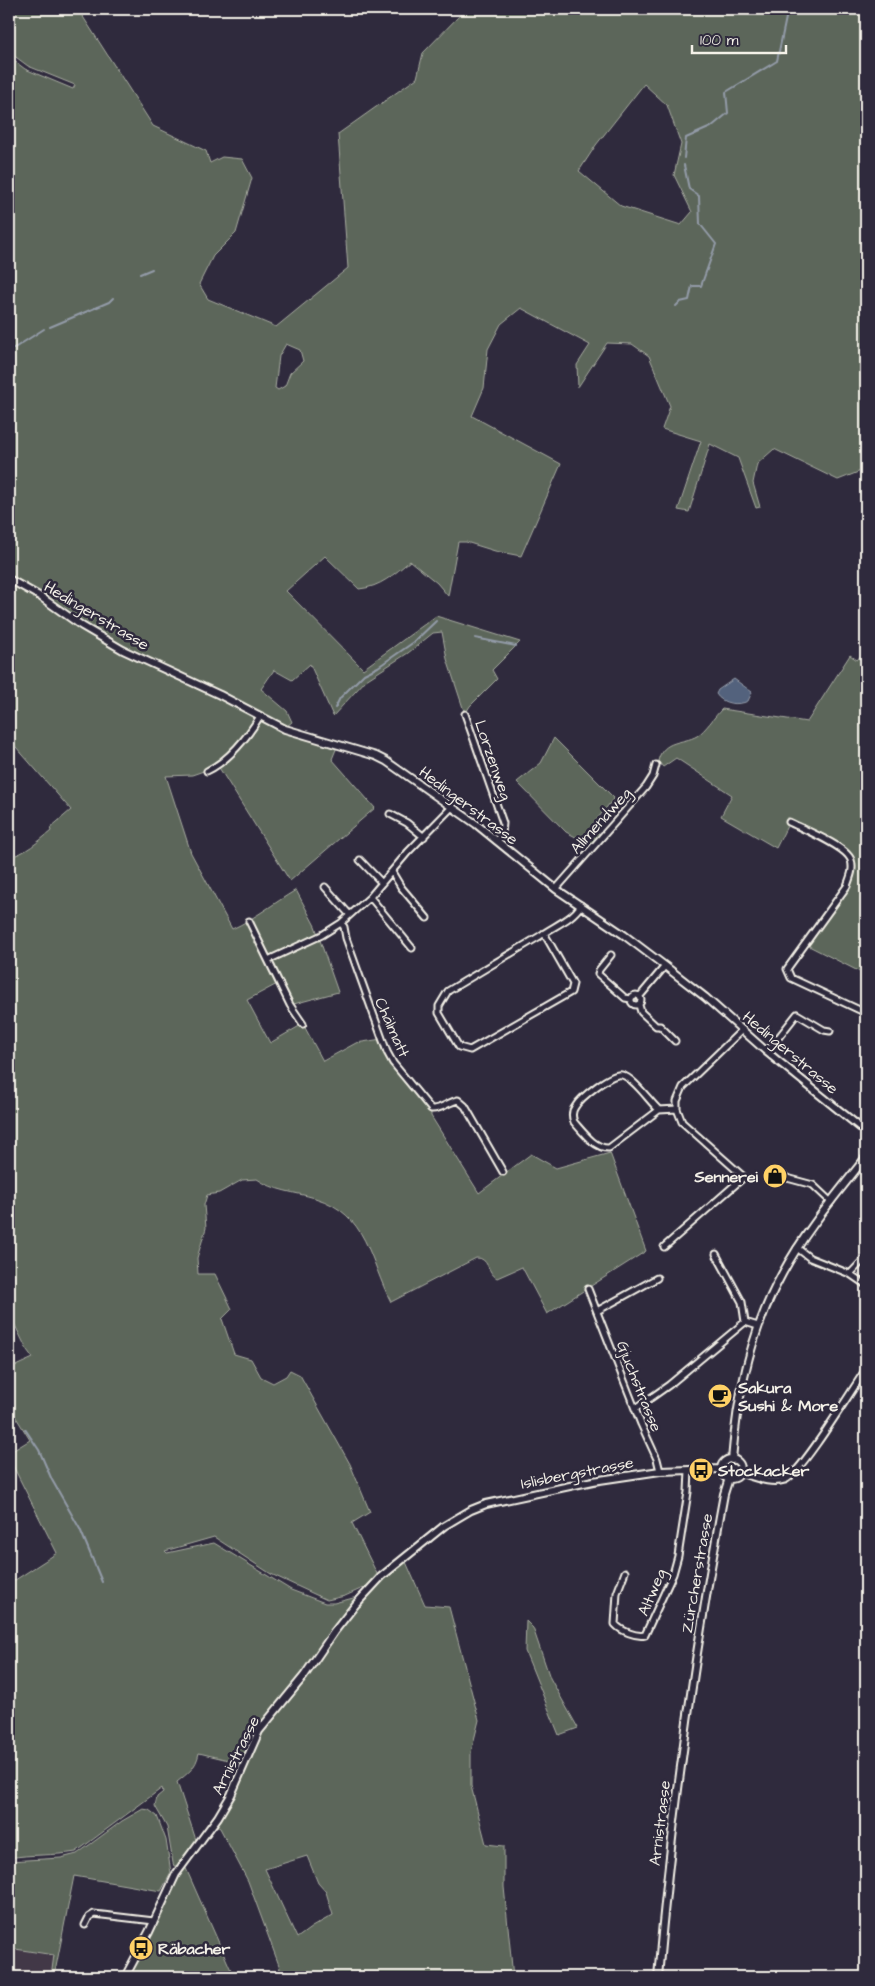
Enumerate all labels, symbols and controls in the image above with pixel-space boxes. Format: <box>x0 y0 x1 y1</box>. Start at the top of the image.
scale bar <box>692 22 786 54</box>
text: 100 m <box>700 30 739 51</box>
street label: Hedingerstrasse <box>39 576 153 657</box>
street label: Lorzenweg <box>468 717 517 804</box>
street label: Hedingerstrasse <box>414 761 523 851</box>
street label: Allmendweg <box>565 783 637 859</box>
street label: Chälmatt <box>369 994 415 1061</box>
street label: Hedingerstrasse <box>737 1006 843 1100</box>
shop icon: Sennerei <box>762 1163 788 1189</box>
place label: Sennerei <box>694 1166 759 1188</box>
street label: Gjuchstrasse <box>611 1338 667 1435</box>
place label: Sakura Sushi & More <box>737 1377 838 1417</box>
cafe icon: Sakura Sushi & More <box>707 1383 733 1409</box>
street label: Islisbergstrasse <box>519 1451 636 1496</box>
bus stop icon: Stockacker <box>688 1457 714 1483</box>
place label: Stockacker <box>717 1460 809 1482</box>
street label: Zürcherstrasse <box>676 1511 718 1635</box>
street label: Altweg <box>632 1566 673 1620</box>
street label: Arnistrasse <box>207 1712 265 1799</box>
street label: Arnistrasse <box>644 1779 676 1867</box>
bus stop icon: Räbacher <box>128 1935 154 1961</box>
place label: Räbacher <box>158 1938 230 1960</box>

